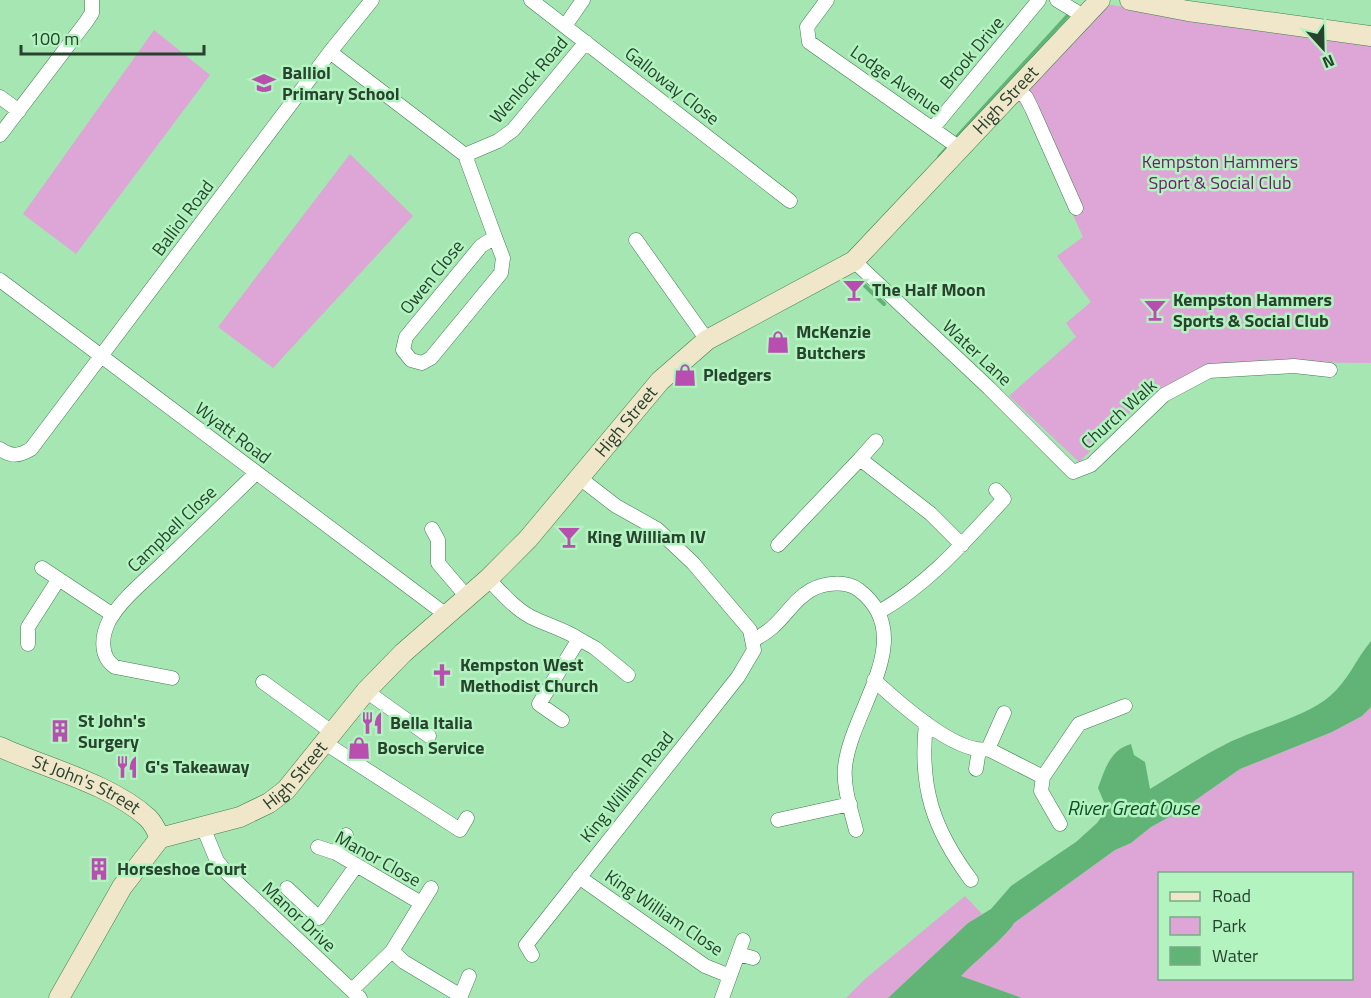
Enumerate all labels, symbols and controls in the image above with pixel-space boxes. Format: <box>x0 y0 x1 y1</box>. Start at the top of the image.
street label: Brook Drive <box>933 10 1010 95</box>
scale bar <box>21 18 204 56</box>
north arrow <box>1293 18 1353 78</box>
text: 100 m <box>30 25 79 52</box>
street label: Wenlock Road <box>483 30 574 129</box>
street label: Lodge Avenue <box>845 38 948 121</box>
street label: Galloway Close <box>619 40 726 131</box>
text: N <box>1319 49 1338 75</box>
place label: Balliol Primary School <box>282 59 400 107</box>
street label: High Street <box>966 59 1045 140</box>
school or university icon: Balliol Primary School <box>251 70 277 96</box>
park label: Kempston Hammers Sport & Social Club <box>1142 148 1298 196</box>
street label: Balliol Road <box>145 174 220 261</box>
street label: Owen Close <box>393 234 470 320</box>
place label: The Half Moon <box>872 276 986 303</box>
bar icon: The Half Moon <box>841 277 867 303</box>
place label: Kempston Hammers Sports & Social Club <box>1173 286 1332 334</box>
bar icon: Kempston Hammers Sports & Social Club <box>1142 297 1168 323</box>
street label: Water Lane <box>936 313 1018 392</box>
place label: McKenzie Butchers <box>796 318 871 366</box>
shop icon: McKenzie Butchers <box>765 329 791 355</box>
place label: Pledgers <box>703 361 772 388</box>
shop icon: Pledgers <box>672 362 698 388</box>
street label: Church Walk <box>1075 372 1163 455</box>
street label: High Street <box>588 379 664 463</box>
street label: Wyatt Road <box>190 395 277 470</box>
street label: Campbell Close <box>121 479 222 578</box>
place label: King William IV <box>587 523 706 550</box>
bar icon: King William IV <box>556 524 582 550</box>
place label: Kempston West Methodist Church <box>460 651 599 699</box>
church icon: Kempston West Methodist Church <box>429 662 455 688</box>
place label: St John's Surgery <box>78 707 146 755</box>
place label: Bella Italia <box>390 709 473 736</box>
restaurant icon: Bella Italia <box>359 710 385 736</box>
building icon: St John's Surgery <box>47 718 73 744</box>
street label: King William Road <box>573 725 680 848</box>
street label: High Street <box>257 734 334 816</box>
place label: Bosch Service <box>377 734 484 761</box>
shop icon: Bosch Service <box>346 735 372 761</box>
street label: St John's Street <box>29 748 147 821</box>
place label: G's Takeaway <box>145 753 250 780</box>
restaurant icon: G's Takeaway <box>114 754 140 780</box>
water label: River Great Ouse <box>1067 792 1201 823</box>
street label: Manor Close <box>330 824 426 893</box>
place label: Horseshoe Court <box>117 855 247 882</box>
building icon: Horseshoe Court <box>86 856 112 882</box>
street label: King William Close <box>599 863 729 962</box>
legend <box>1158 872 1353 980</box>
street label: Manor Drive <box>256 875 343 958</box>
text: Road <box>1212 882 1251 909</box>
text: Park <box>1212 912 1247 939</box>
text: Water <box>1212 942 1258 969</box>

